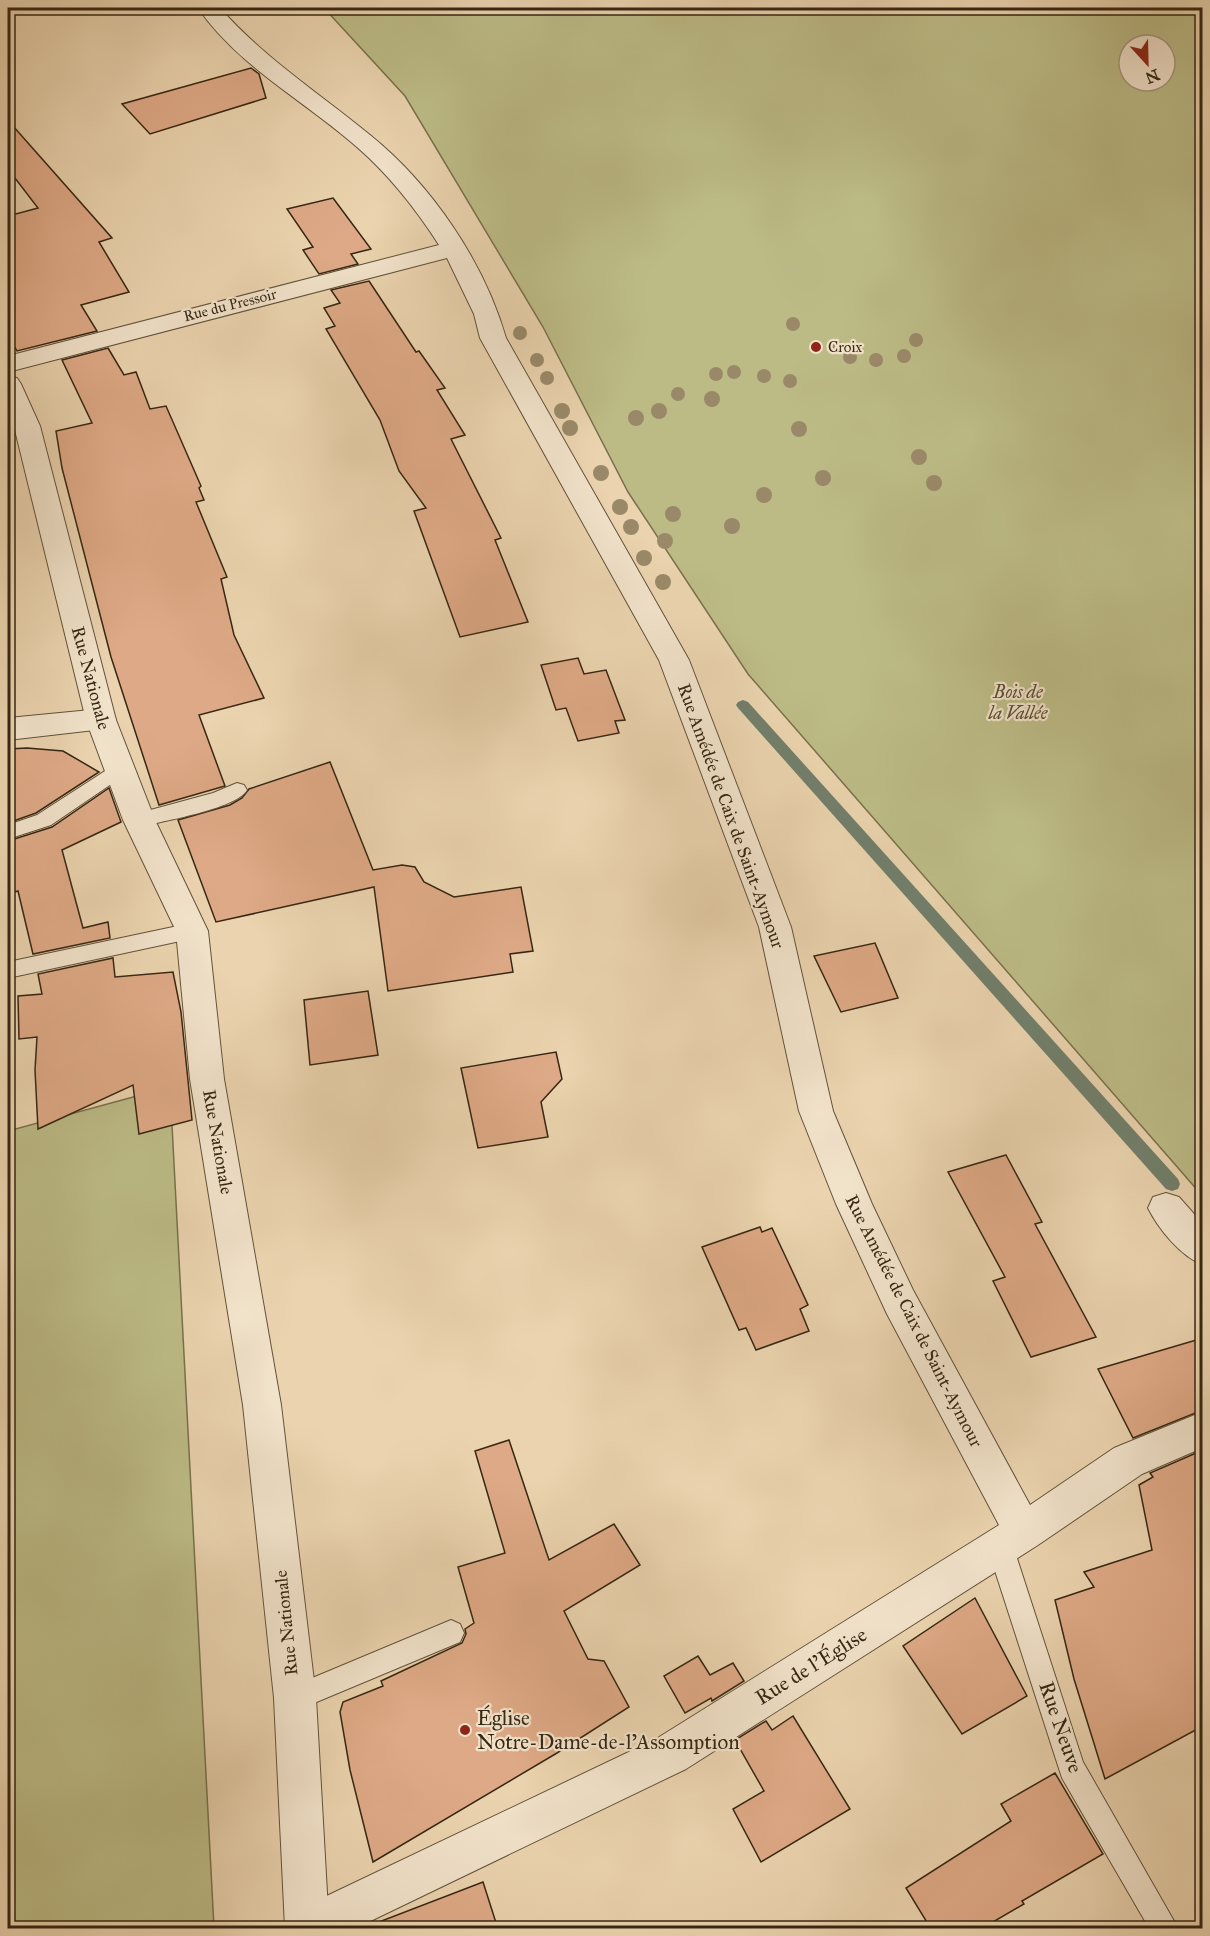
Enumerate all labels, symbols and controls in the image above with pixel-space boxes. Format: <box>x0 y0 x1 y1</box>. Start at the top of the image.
north arrow <box>1117 33 1177 93</box>
text: N <box>1142 65 1162 88</box>
street label: Rue du Pressoir <box>182 285 279 325</box>
place label: Croix <box>828 338 863 356</box>
marker: Croix <box>809 340 823 354</box>
street label: Rue Nationale <box>67 624 115 732</box>
street label: Rue Amédée de Caix de Saint-Aymour <box>673 680 789 952</box>
park label: Bois de la Vallée <box>988 681 1049 724</box>
street label: Rue Nationale <box>198 1088 238 1196</box>
street label: Rue Amédée de Caix de Saint-Aymour <box>841 1191 988 1451</box>
street label: Rue Nationale <box>270 1569 302 1677</box>
street label: Rue de l'Église <box>750 1620 872 1711</box>
street label: Rue Neuve <box>1033 1678 1089 1776</box>
place label: Église Notre-Dame-de-l'Assomption <box>477 1704 740 1755</box>
marker: Église Notre-Dame-de-l'Assomption <box>458 1723 472 1737</box>

